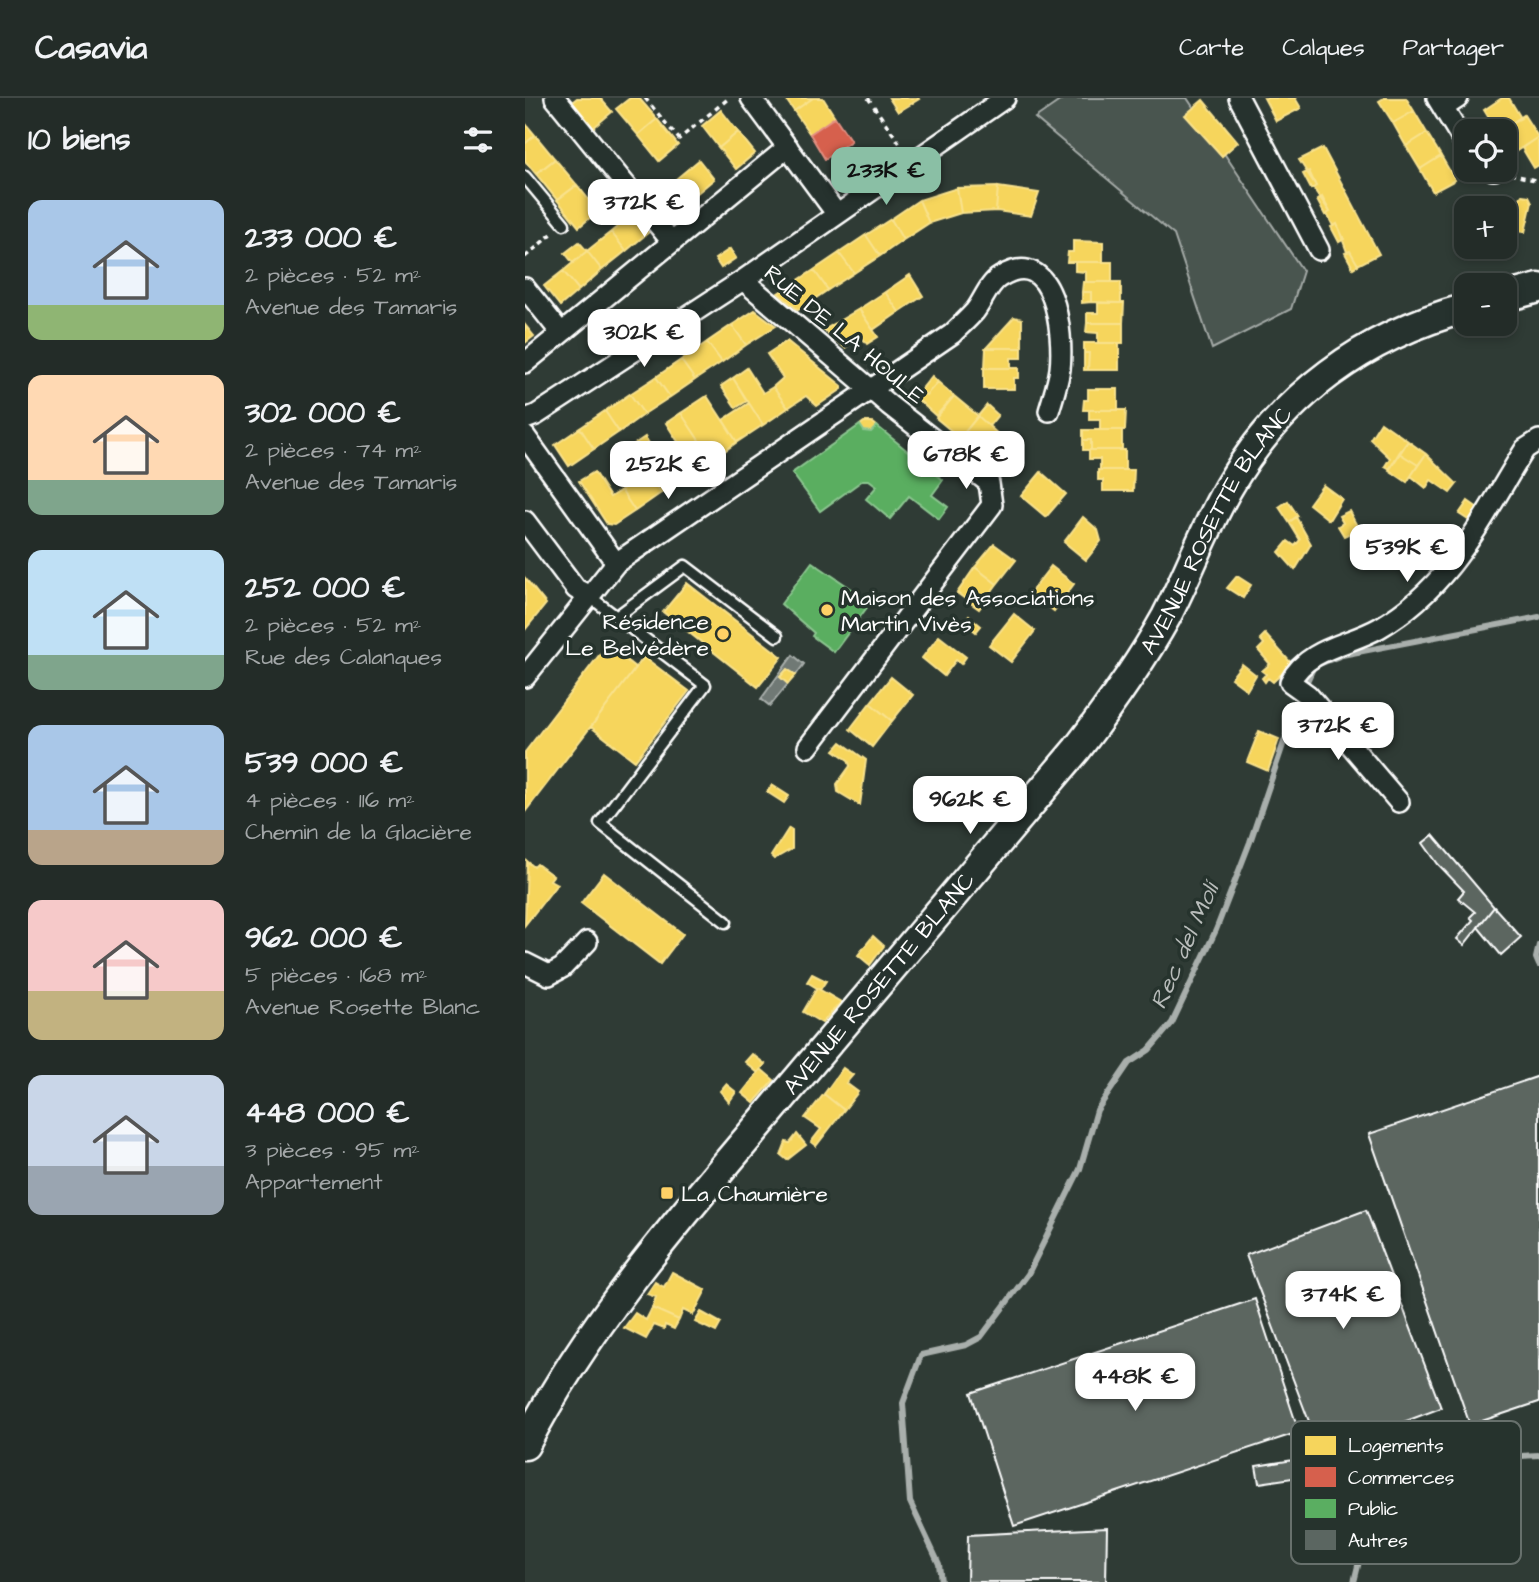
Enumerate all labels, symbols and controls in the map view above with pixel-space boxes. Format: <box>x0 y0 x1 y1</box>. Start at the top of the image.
text: Casavia <box>35 25 147 71</box>
text: Carte <box>1179 31 1244 65</box>
text: Calques <box>1282 31 1365 65</box>
text: Partager <box>1403 31 1504 65</box>
text: 10 biens <box>28 119 130 161</box>
map controls <box>1454 119 1517 336</box>
button: locate <box>1454 119 1517 182</box>
icon: filters <box>459 121 497 159</box>
pin: 233K € <box>829 148 943 207</box>
text: 233K € <box>847 154 925 186</box>
pin: 372K € <box>587 180 701 239</box>
text: 372K € <box>604 186 684 218</box>
button: + <box>1454 196 1517 259</box>
text: 233 000 € <box>245 217 397 259</box>
icon: home <box>84 228 168 312</box>
street label: RUE DE LA HOULE <box>757 258 932 412</box>
text: 2 pièces · 52 m² <box>245 259 421 291</box>
button: − <box>1454 273 1517 336</box>
text: Avenue des Tamaris <box>245 291 457 323</box>
pin: 302K € <box>587 310 701 369</box>
text: 302K € <box>604 316 684 348</box>
text: 302 000 € <box>245 392 401 434</box>
street label: AVENUE ROSETTE BLANC <box>1133 399 1300 661</box>
icon: home <box>84 403 168 487</box>
pin: 678K € <box>909 432 1023 491</box>
text: 2 pièces · 74 m² <box>245 434 422 466</box>
text: 678K € <box>924 438 1008 470</box>
pin: 252K € <box>611 442 725 501</box>
text: 252K € <box>626 448 710 480</box>
text: Avenue des Tamaris <box>245 466 457 498</box>
pin: 539K € <box>1350 524 1464 584</box>
text: 539K € <box>1366 531 1448 563</box>
text: 252 000 € <box>245 567 405 609</box>
icon: home <box>84 578 168 662</box>
place label: Maison des Associations Martin Vivès <box>841 582 1095 640</box>
marker: Maison des Associations Martin Vivès <box>819 602 835 618</box>
place label: Résidence Le Belvédère <box>565 606 709 664</box>
text: 2 pièces · 52 m² <box>245 609 421 641</box>
marker: Résidence Le Belvédère <box>715 626 731 642</box>
text: Rue des Calanques <box>245 641 442 673</box>
pin: 372K € <box>1281 702 1395 762</box>
text: 372K € <box>1298 709 1378 741</box>
text: 539 000 € <box>245 742 403 784</box>
icon: home <box>84 753 168 837</box>
pin: 962K € <box>913 776 1027 836</box>
text: 962K € <box>929 783 1011 815</box>
text: 4 pièces · 116 m² <box>245 784 415 816</box>
text: Chemin de la Glacière <box>245 816 472 848</box>
street label: AVENUE ROSETTE BLANC <box>776 865 983 1102</box>
water label: Rec del Molí <box>1142 874 1230 1015</box>
text: 962 000 € <box>245 917 403 959</box>
icon: home <box>84 928 168 1012</box>
text: 5 pièces · 168 m² <box>245 959 427 991</box>
text: Avenue Rosette Blanc <box>245 991 480 1023</box>
text: 448 000 € <box>245 1092 410 1134</box>
icon: home <box>84 1103 168 1187</box>
text: 3 pièces · 95 m² <box>245 1134 420 1166</box>
text: Appartement <box>245 1166 383 1198</box>
place label: La Chaumière <box>681 1178 828 1210</box>
marker: La Chaumière <box>659 1185 675 1201</box>
pin: 374K € <box>1286 1272 1400 1331</box>
text: 374K € <box>1302 1278 1384 1310</box>
pin: 448K € <box>1078 1354 1192 1413</box>
text: 448K € <box>1091 1360 1179 1392</box>
legend <box>1291 1421 1521 1564</box>
text: Logements <box>1348 1433 1444 1461</box>
text: Commerces <box>1348 1465 1454 1492</box>
text: Public <box>1348 1496 1398 1523</box>
text: Autres <box>1348 1528 1408 1555</box>

